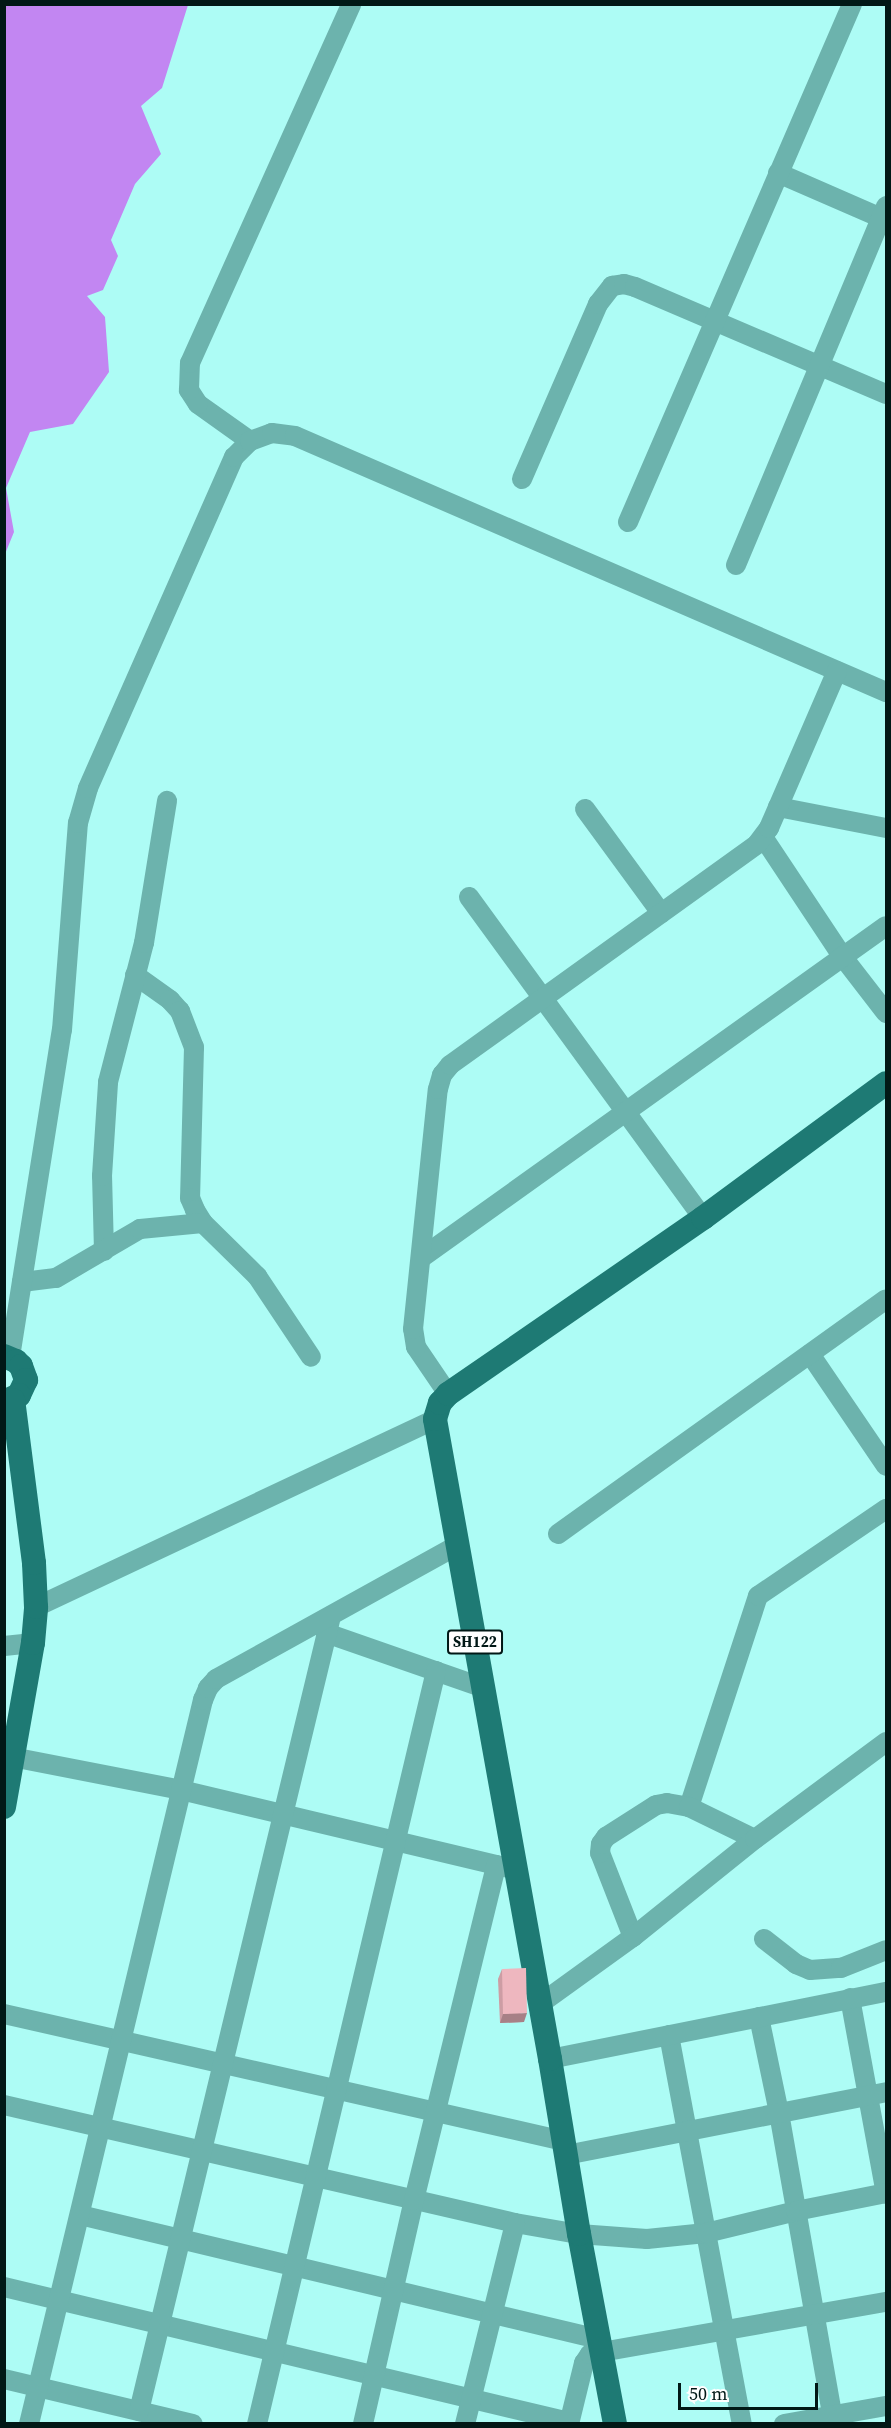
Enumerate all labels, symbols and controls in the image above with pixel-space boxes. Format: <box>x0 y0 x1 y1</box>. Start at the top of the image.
road number: SH122 <box>446 1630 504 1654</box>
scale bar <box>681 2371 820 2409</box>
text: 50 m <box>689 2381 727 2406</box>

